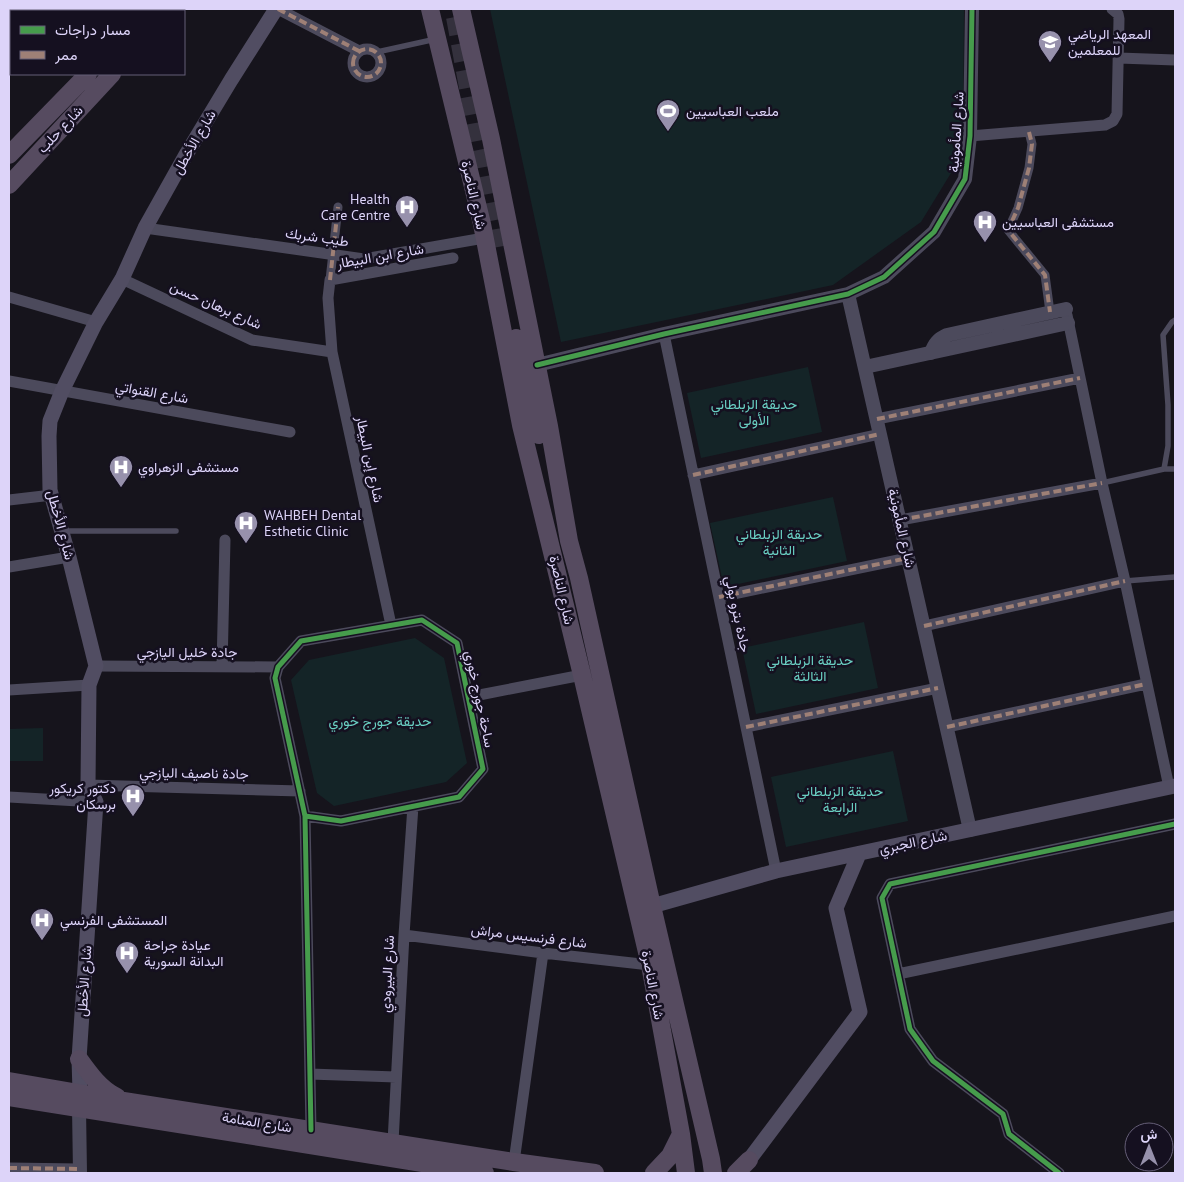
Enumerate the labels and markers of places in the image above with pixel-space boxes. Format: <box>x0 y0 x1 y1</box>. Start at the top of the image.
place label: المعهد الرياضي للمعلمين <box>1068 25 1151 59</box>
school or university icon: المعهد الرياضي للمعلمين <box>1037 29 1063 63</box>
sports icon: ملعب العباسيين <box>655 98 681 132</box>
place label: ملعب العباسيين <box>686 102 779 120</box>
place label: Health Care Centre <box>321 190 390 224</box>
hospital icon: Health Care Centre <box>394 194 420 228</box>
hospital icon: مستشفى العباسيين <box>972 209 998 243</box>
place label: مستشفى العباسيين <box>1002 213 1114 231</box>
hospital icon: مستشفى الزهراوي <box>108 454 134 488</box>
place label: مستشفى الزهراوي <box>138 458 239 479</box>
place label: WAHBEH Dental Esthetic Clinic <box>264 506 361 540</box>
hospital icon: WAHBEH Dental Esthetic Clinic <box>233 510 259 544</box>
place label: دكتور كريكور برسكان <box>48 779 116 813</box>
hospital icon: دكتور كريكور برسكان <box>120 783 146 817</box>
hospital icon: المستشفى الفرنسي <box>29 907 55 941</box>
place label: المستشفى الفرنسي <box>60 911 167 932</box>
place label: عيادة جراحة البدانة السورية <box>144 936 224 970</box>
hospital icon: عيادة جراحة البدانة السورية <box>114 940 140 974</box>

